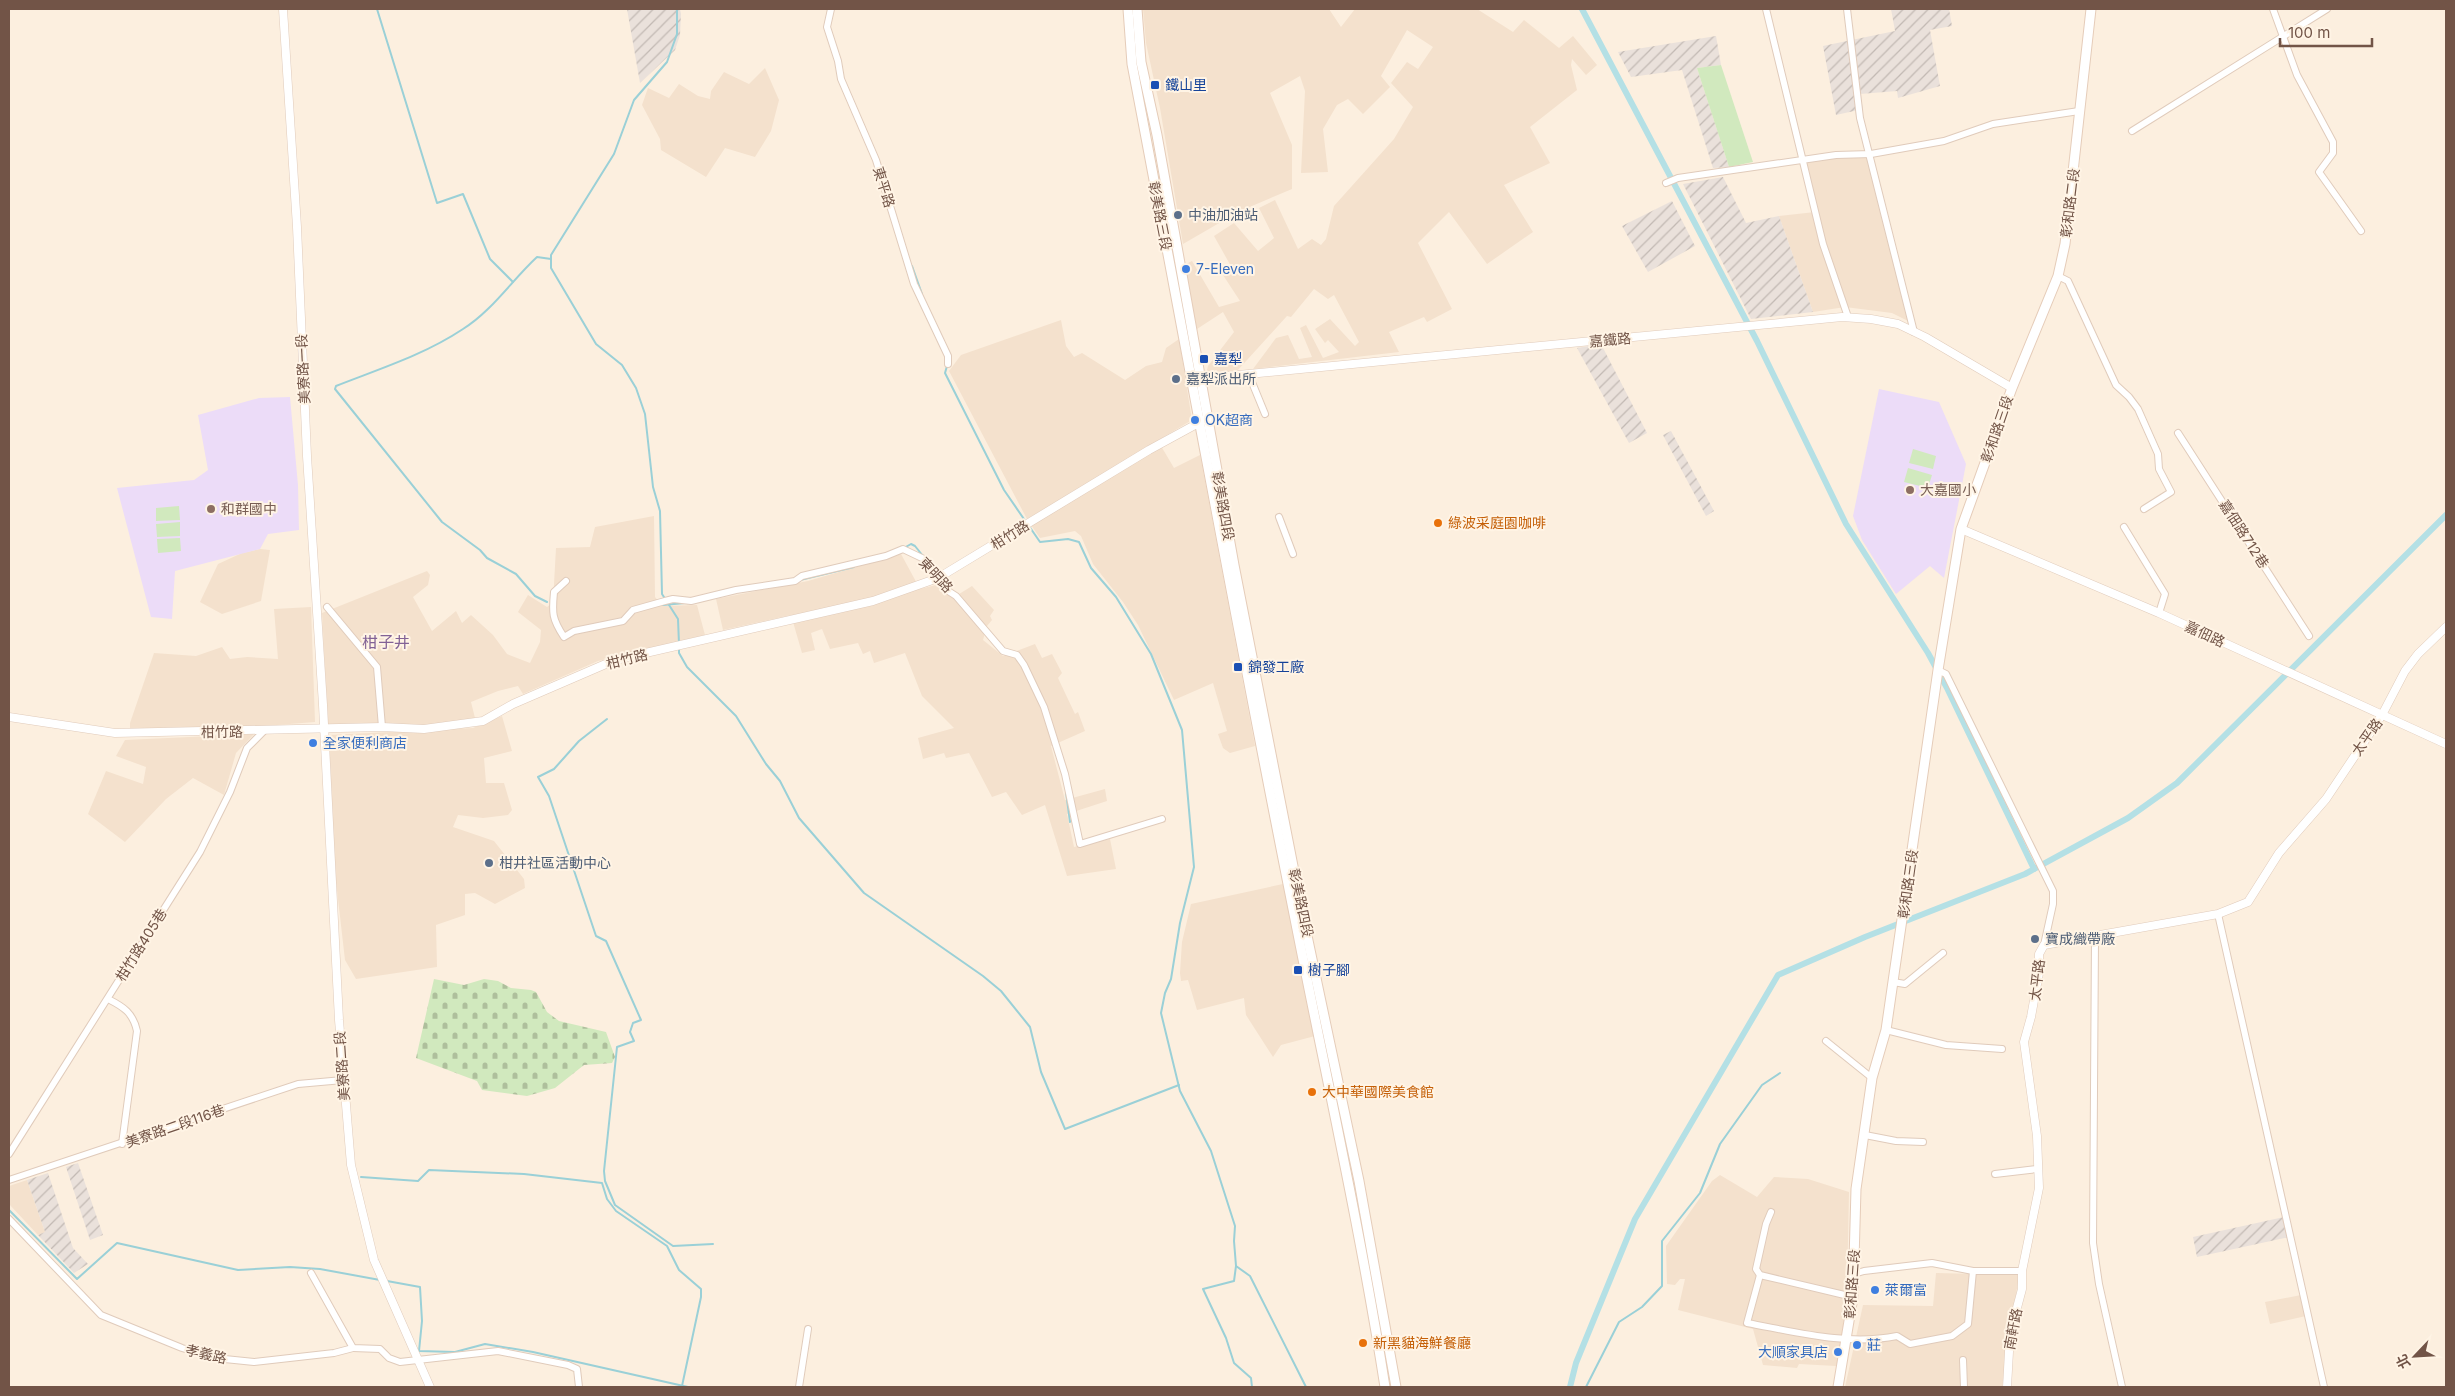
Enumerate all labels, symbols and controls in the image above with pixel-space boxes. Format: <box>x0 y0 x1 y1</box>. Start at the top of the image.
scale bar <box>2280 15 2372 47</box>
text: 100 m <box>2288 23 2330 42</box>
place label: 鐵山里 <box>1165 76 1207 93</box>
marker: 鐵山里 <box>1149 79 1161 91</box>
street label: 東平路 <box>870 164 899 209</box>
street label: 彰和路二段 <box>2057 167 2082 239</box>
street label: 彰美路三段 <box>1145 180 1176 252</box>
place label: 中油加油站 <box>1188 206 1258 223</box>
marker: 中油加油站 <box>1172 209 1184 221</box>
place label: 7-Eleven <box>1196 260 1254 277</box>
marker: 7-Eleven <box>1180 263 1192 275</box>
street label: 嘉鐵路 <box>1588 329 1632 350</box>
street label: 美寮路一段 <box>292 334 313 404</box>
place label: 嘉犁 <box>1214 350 1242 367</box>
marker: 嘉犁 <box>1198 353 1210 365</box>
place label: 嘉犁派出所 <box>1186 370 1256 387</box>
marker: 嘉犁派出所 <box>1170 373 1182 385</box>
street label: 彰和路三段 <box>1977 393 2016 465</box>
place label: OK超商 <box>1205 411 1253 428</box>
marker: OK超商 <box>1189 414 1201 426</box>
street label: 彰美路四段 <box>1209 470 1238 542</box>
place label: 大嘉國小 <box>1920 481 1976 498</box>
marker: 大嘉國小 <box>1904 484 1916 496</box>
street label: 嘉佃路712巷 <box>2216 496 2273 571</box>
place label: 和群國中 <box>221 500 277 517</box>
marker: 和群國中 <box>205 503 217 515</box>
place label: 綠波采庭園咖啡 <box>1448 514 1546 531</box>
street label: 柑竹路 <box>987 516 1032 553</box>
marker: 綠波采庭園咖啡 <box>1432 517 1444 529</box>
street label: 東明路 <box>916 554 957 596</box>
street label: 嘉佃路 <box>2183 617 2228 650</box>
district label: 柑子井 <box>362 632 410 652</box>
street label: 柑竹路 <box>604 645 649 672</box>
place label: 錦發工廠 <box>1248 658 1304 675</box>
marker: 錦發工廠 <box>1232 661 1244 673</box>
street label: 太平路 <box>2348 715 2386 759</box>
street label: 柑竹路 <box>201 723 243 740</box>
place label: 全家便利商店 <box>323 734 407 751</box>
marker: 全家便利商店 <box>307 737 319 749</box>
street label: 彰和路三段 <box>1894 848 1921 920</box>
place label: 柑井社區活動中心 <box>499 854 611 871</box>
marker: 柑井社區活動中心 <box>483 857 495 869</box>
street label: 彰美路四段 <box>1286 867 1317 939</box>
street label: 柑竹路405巷 <box>112 905 170 984</box>
place label: 寶成織帶廠 <box>2045 930 2115 947</box>
marker: 寶成織帶廠 <box>2029 933 2041 945</box>
street label: 太平路 <box>2026 958 2047 1002</box>
place label: 樹子腳 <box>1308 961 1350 978</box>
marker: 樹子腳 <box>1292 964 1304 976</box>
street label: 美寮路二段 <box>331 1031 352 1102</box>
place label: 大中華國際美食館 <box>1322 1083 1434 1100</box>
marker: 大中華國際美食館 <box>1306 1086 1318 1098</box>
street label: 美寮路二段116巷 <box>123 1101 227 1151</box>
street label: 彰和路三段 <box>1841 1248 1862 1319</box>
place label: 萊爾富 <box>1885 1281 1927 1298</box>
marker: 萊爾富 <box>1869 1284 1881 1296</box>
street label: 南軒路 <box>2000 1307 2025 1351</box>
north arrow <box>2390 1331 2440 1381</box>
place label: 新黑貓海鮮餐廳 <box>1373 1334 1471 1351</box>
place label: 莊 <box>1867 1336 1881 1353</box>
marker: 新黑貓海鮮餐廳 <box>1357 1337 1369 1349</box>
marker: 莊 <box>1851 1339 1863 1351</box>
street label: 孝義路 <box>184 1341 228 1367</box>
place label: 大順家具店 <box>1758 1343 1828 1360</box>
marker: 大順家具店 <box>1832 1346 1844 1358</box>
text: 北 <box>2392 1352 2413 1372</box>

